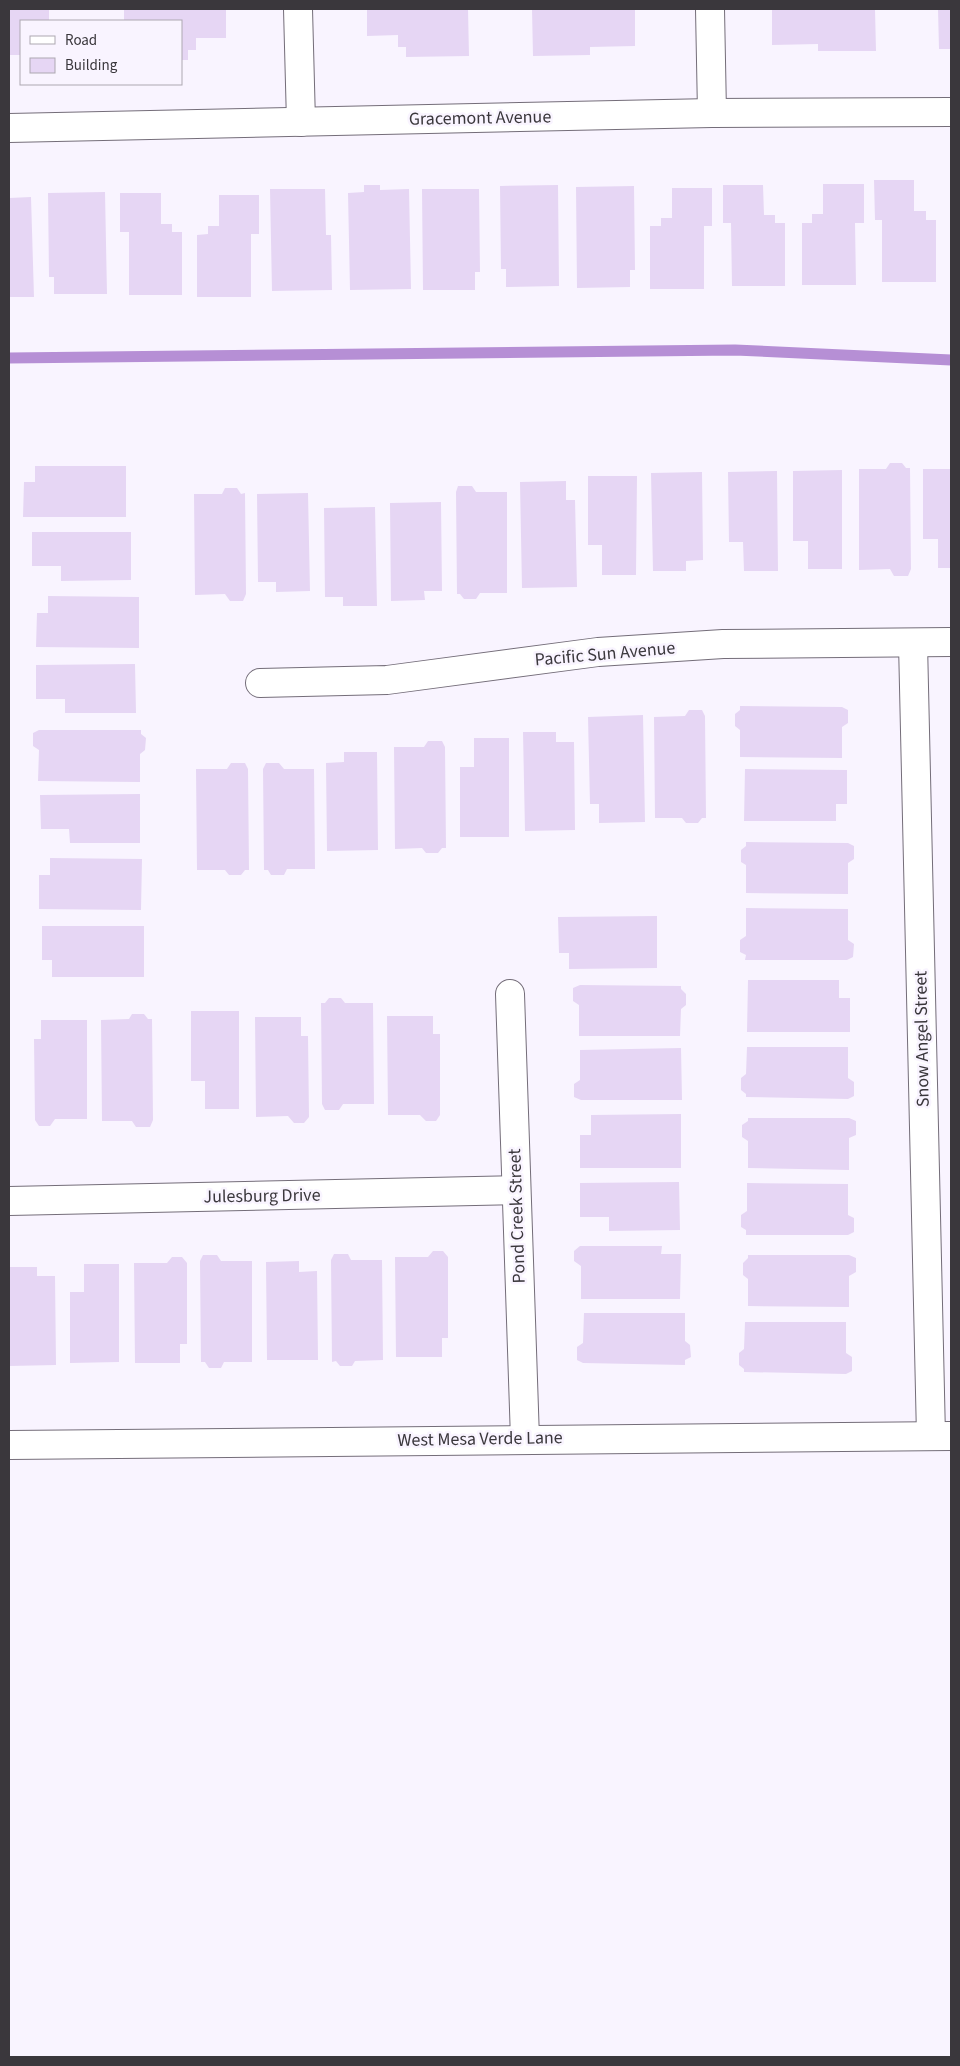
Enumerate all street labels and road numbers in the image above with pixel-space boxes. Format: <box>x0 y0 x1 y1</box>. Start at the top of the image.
street label: Gracemont Avenue <box>409 104 551 132</box>
street label: Pacific Sun Avenue <box>534 635 676 673</box>
street label: Snow Angel Street <box>908 971 936 1107</box>
street label: Pond Creek Street <box>502 1148 532 1284</box>
street label: Julesburg Drive <box>203 1182 321 1210</box>
street label: West Mesa Verde Lane <box>397 1425 563 1453</box>

